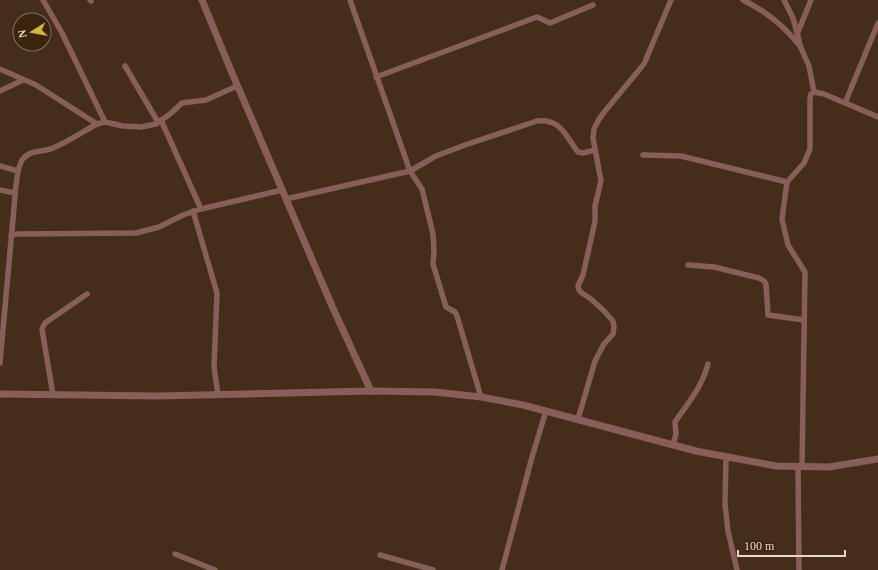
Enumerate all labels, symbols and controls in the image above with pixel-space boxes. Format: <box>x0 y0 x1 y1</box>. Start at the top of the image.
north arrow <box>12 12 52 52</box>
text: N <box>16 29 29 39</box>
scale bar <box>738 532 845 558</box>
text: 100 m <box>744 539 775 553</box>

